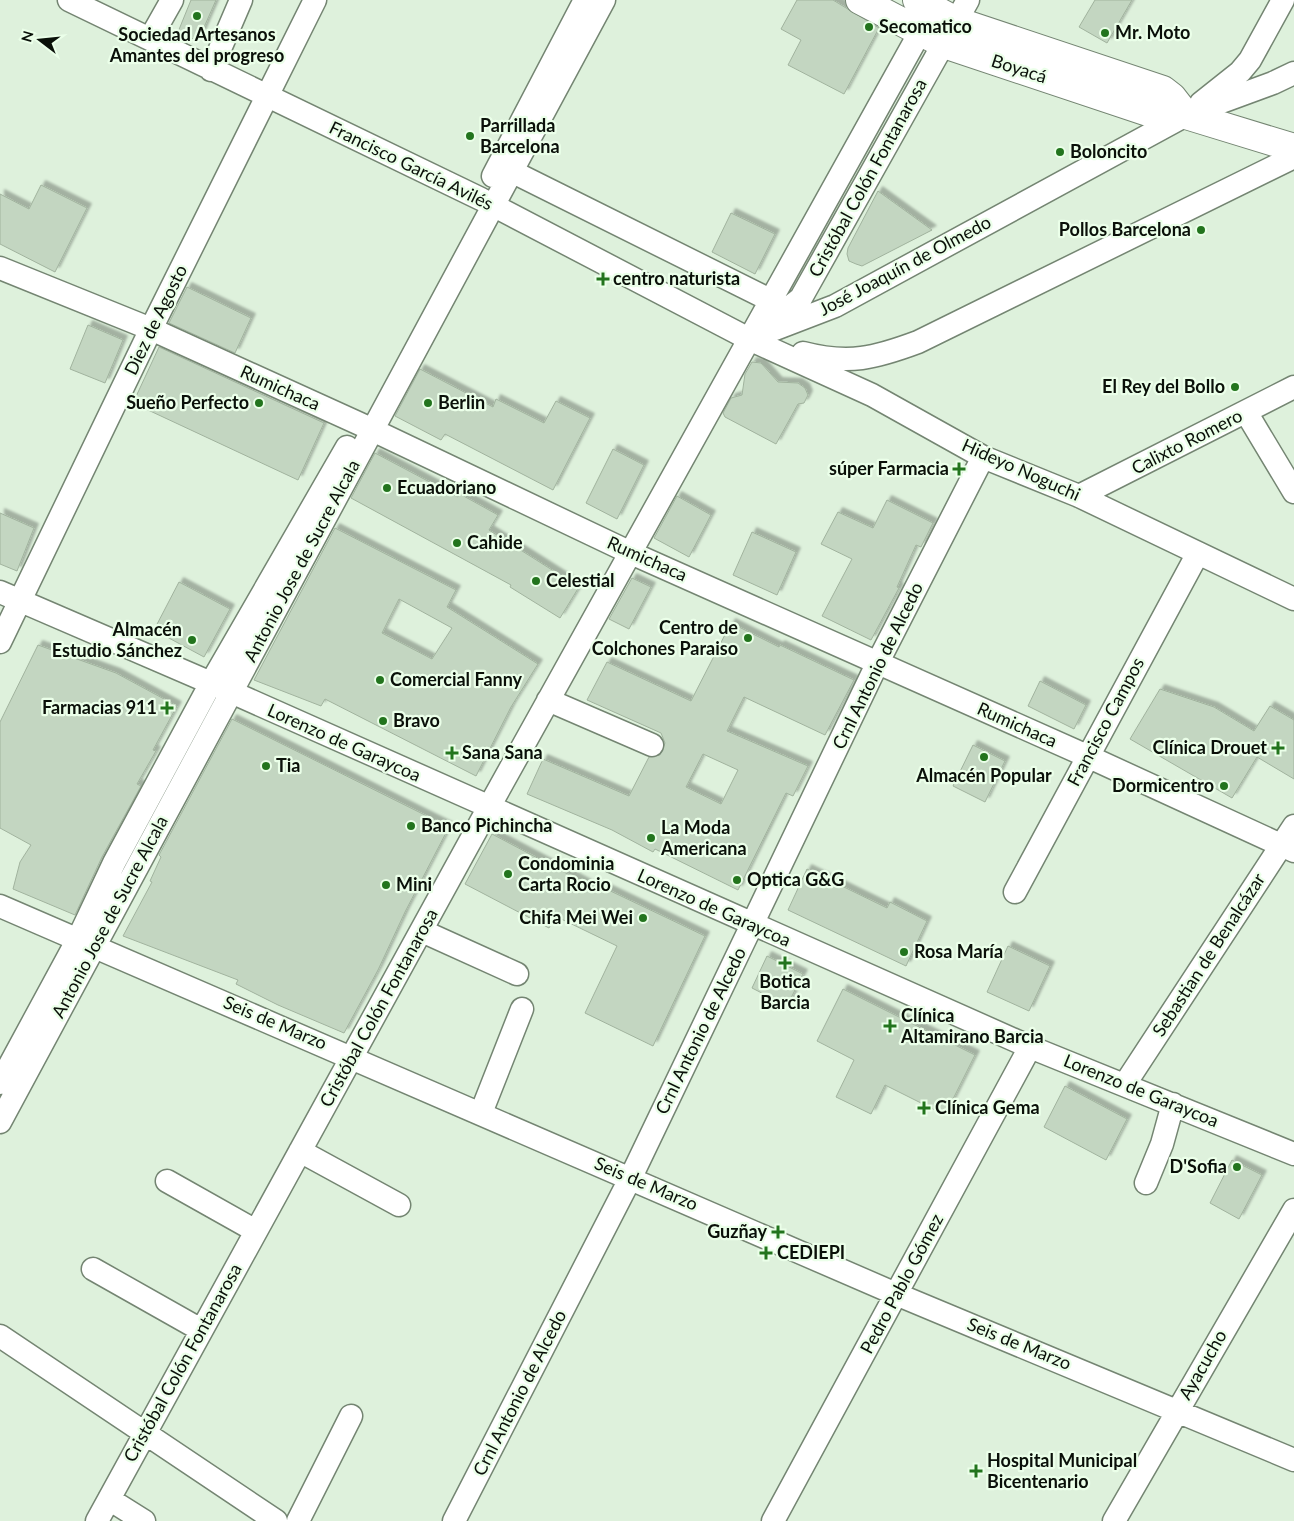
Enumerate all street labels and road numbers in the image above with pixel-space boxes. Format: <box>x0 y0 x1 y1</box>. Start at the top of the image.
street label: Boyacá <box>989 49 1050 87</box>
street label: Cristóbal Colón Fontanarosa <box>803 75 931 281</box>
street label: Francisco García Avilés <box>326 116 497 214</box>
street label: José Joaquín de Olmedo <box>815 210 994 320</box>
street label: Diez de Agosto <box>119 261 191 378</box>
street label: Rumichaca <box>237 360 324 414</box>
street label: Calixto Romero <box>1128 404 1246 478</box>
street label: Hideyo Noguchi <box>959 433 1084 505</box>
street label: Antonio Jose de Sucre Alcala <box>238 456 364 665</box>
street label: Rumichaca <box>604 531 691 585</box>
street label: Crnl Antonio de Alcedo <box>827 579 927 753</box>
street label: Francisco Campos <box>1062 653 1148 790</box>
street label: Rumichaca <box>974 697 1061 751</box>
street label: Lorenzo de Garaycoa <box>264 698 424 786</box>
street label: Antonio Jose de Sucre Alcala <box>46 812 172 1021</box>
street label: Lorenzo de Garaycoa <box>634 863 794 951</box>
street label: Sebastian de Benalcázar <box>1147 868 1269 1040</box>
street label: Cristóbal Colón Fontanarosa <box>314 905 442 1111</box>
street label: Crnl Antonio de Alcedo <box>650 944 750 1118</box>
street label: Seis de Marzo <box>220 990 330 1054</box>
street label: Lorenzo de Garaycoa <box>1061 1049 1222 1131</box>
street label: Seis de Marzo <box>591 1151 701 1215</box>
street label: Pedro Pablo Gómez <box>855 1210 947 1357</box>
street label: Cristóbal Colón Fontanarosa <box>118 1260 246 1466</box>
street label: Crnl Antonio de Alcedo <box>468 1306 570 1479</box>
street label: Seis de Marzo <box>964 1312 1075 1374</box>
street label: Ayacucho <box>1173 1326 1231 1403</box>

